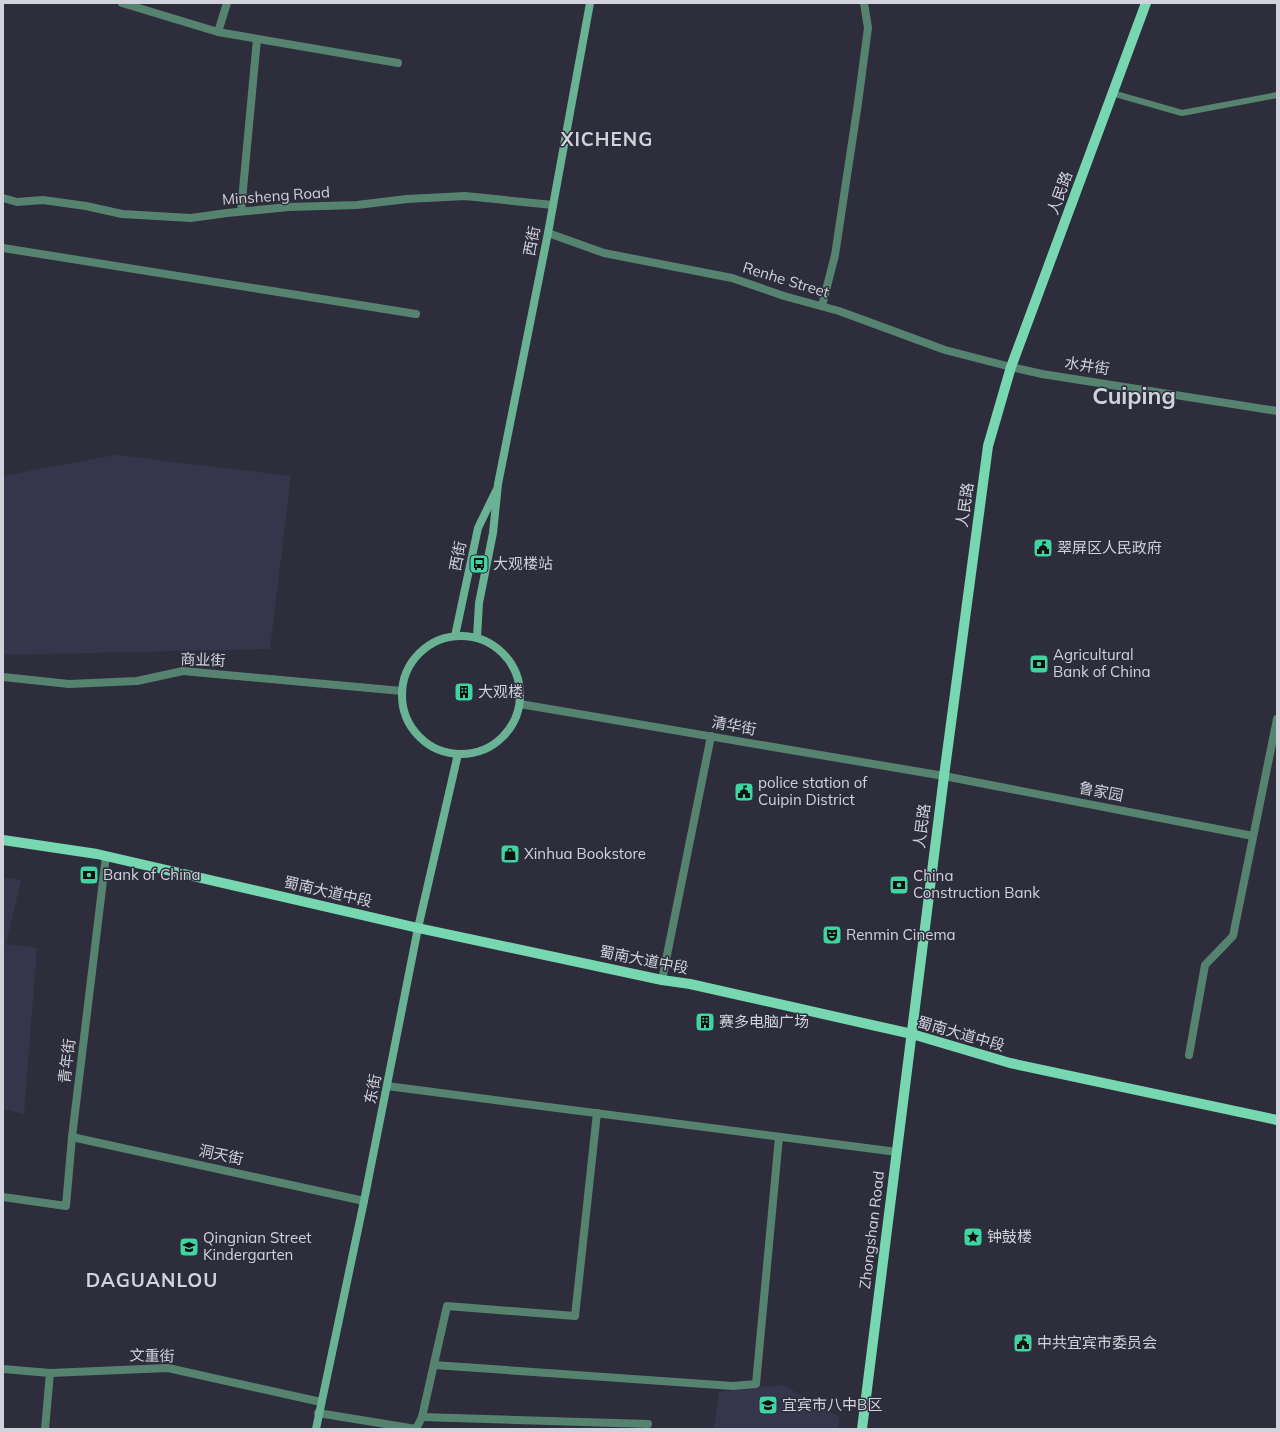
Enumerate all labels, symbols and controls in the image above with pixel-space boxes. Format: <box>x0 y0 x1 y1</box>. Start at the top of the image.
district label: XICHENG <box>560 127 653 151</box>
street label: 人民路 <box>1043 168 1076 217</box>
street label: Minsheng Road <box>221 182 331 209</box>
street label: 西街 <box>519 224 544 257</box>
street label: Renhe Street <box>741 257 832 302</box>
street label: 水井街 <box>1063 353 1111 378</box>
district label: Cuiping <box>1092 381 1176 410</box>
street label: 人民路 <box>952 481 977 529</box>
public building icon: 翠屏区人民政府 <box>1032 537 1054 559</box>
place label: 翠屏区人民政府 <box>1057 538 1162 557</box>
street label: 西街 <box>445 539 470 572</box>
bus stop icon: 大观楼站 <box>468 553 490 575</box>
place label: 大观楼站 <box>493 554 553 573</box>
place label: Agricultural Bank of China <box>1053 645 1151 681</box>
street label: 商业街 <box>180 649 226 670</box>
bank icon: Agricultural Bank of China <box>1028 653 1050 675</box>
building icon: 大观楼 <box>453 681 475 703</box>
place label: 大观楼 <box>478 682 523 701</box>
street label: 清华街 <box>710 712 758 739</box>
place label: police station of Cuipin District <box>758 773 868 809</box>
street label: 鲁家园 <box>1077 778 1125 805</box>
public building icon: police station of Cuipin District <box>733 781 755 803</box>
street label: 人民路 <box>909 802 934 849</box>
shop icon: Xinhua Bookstore <box>499 843 521 865</box>
place label: Xinhua Bookstore <box>524 844 646 863</box>
bank icon: Bank of China <box>78 864 100 886</box>
place label: Bank of China <box>103 865 201 884</box>
place label: China Construction Bank <box>913 866 1040 902</box>
street label: 蜀南大道中段 <box>282 872 374 911</box>
bank icon: China Construction Bank <box>888 874 910 896</box>
theatre icon: Renmin Cinema <box>821 924 843 946</box>
place label: Renmin Cinema <box>846 925 956 944</box>
street label: 蜀南大道中段 <box>598 942 690 977</box>
building icon: 赛多电脑广场 <box>694 1011 716 1033</box>
place label: 赛多电脑广场 <box>719 1012 809 1031</box>
street label: 蜀南大道中段 <box>915 1012 1007 1055</box>
street label: 青年街 <box>54 1037 79 1084</box>
street label: 东街 <box>360 1072 385 1105</box>
street label: 洞天街 <box>197 1141 245 1168</box>
street label: Zhongshan Road <box>855 1170 888 1290</box>
place icon: 钟鼓楼 <box>962 1226 984 1248</box>
place label: 钟鼓楼 <box>987 1227 1032 1246</box>
place label: Qingnian Street Kindergarten <box>203 1228 312 1264</box>
school or university icon: Qingnian Street Kindergarten <box>178 1236 200 1258</box>
district label: DAGUANLOU <box>86 1268 218 1292</box>
public building icon: 中共宜宾市委员会 <box>1012 1332 1034 1354</box>
place label: 中共宜宾市委员会 <box>1037 1333 1157 1352</box>
street label: 文重街 <box>129 1346 175 1365</box>
school or university icon: 宜宾市八中B区 <box>757 1394 779 1416</box>
place label: 宜宾市八中B区 <box>782 1395 882 1414</box>

